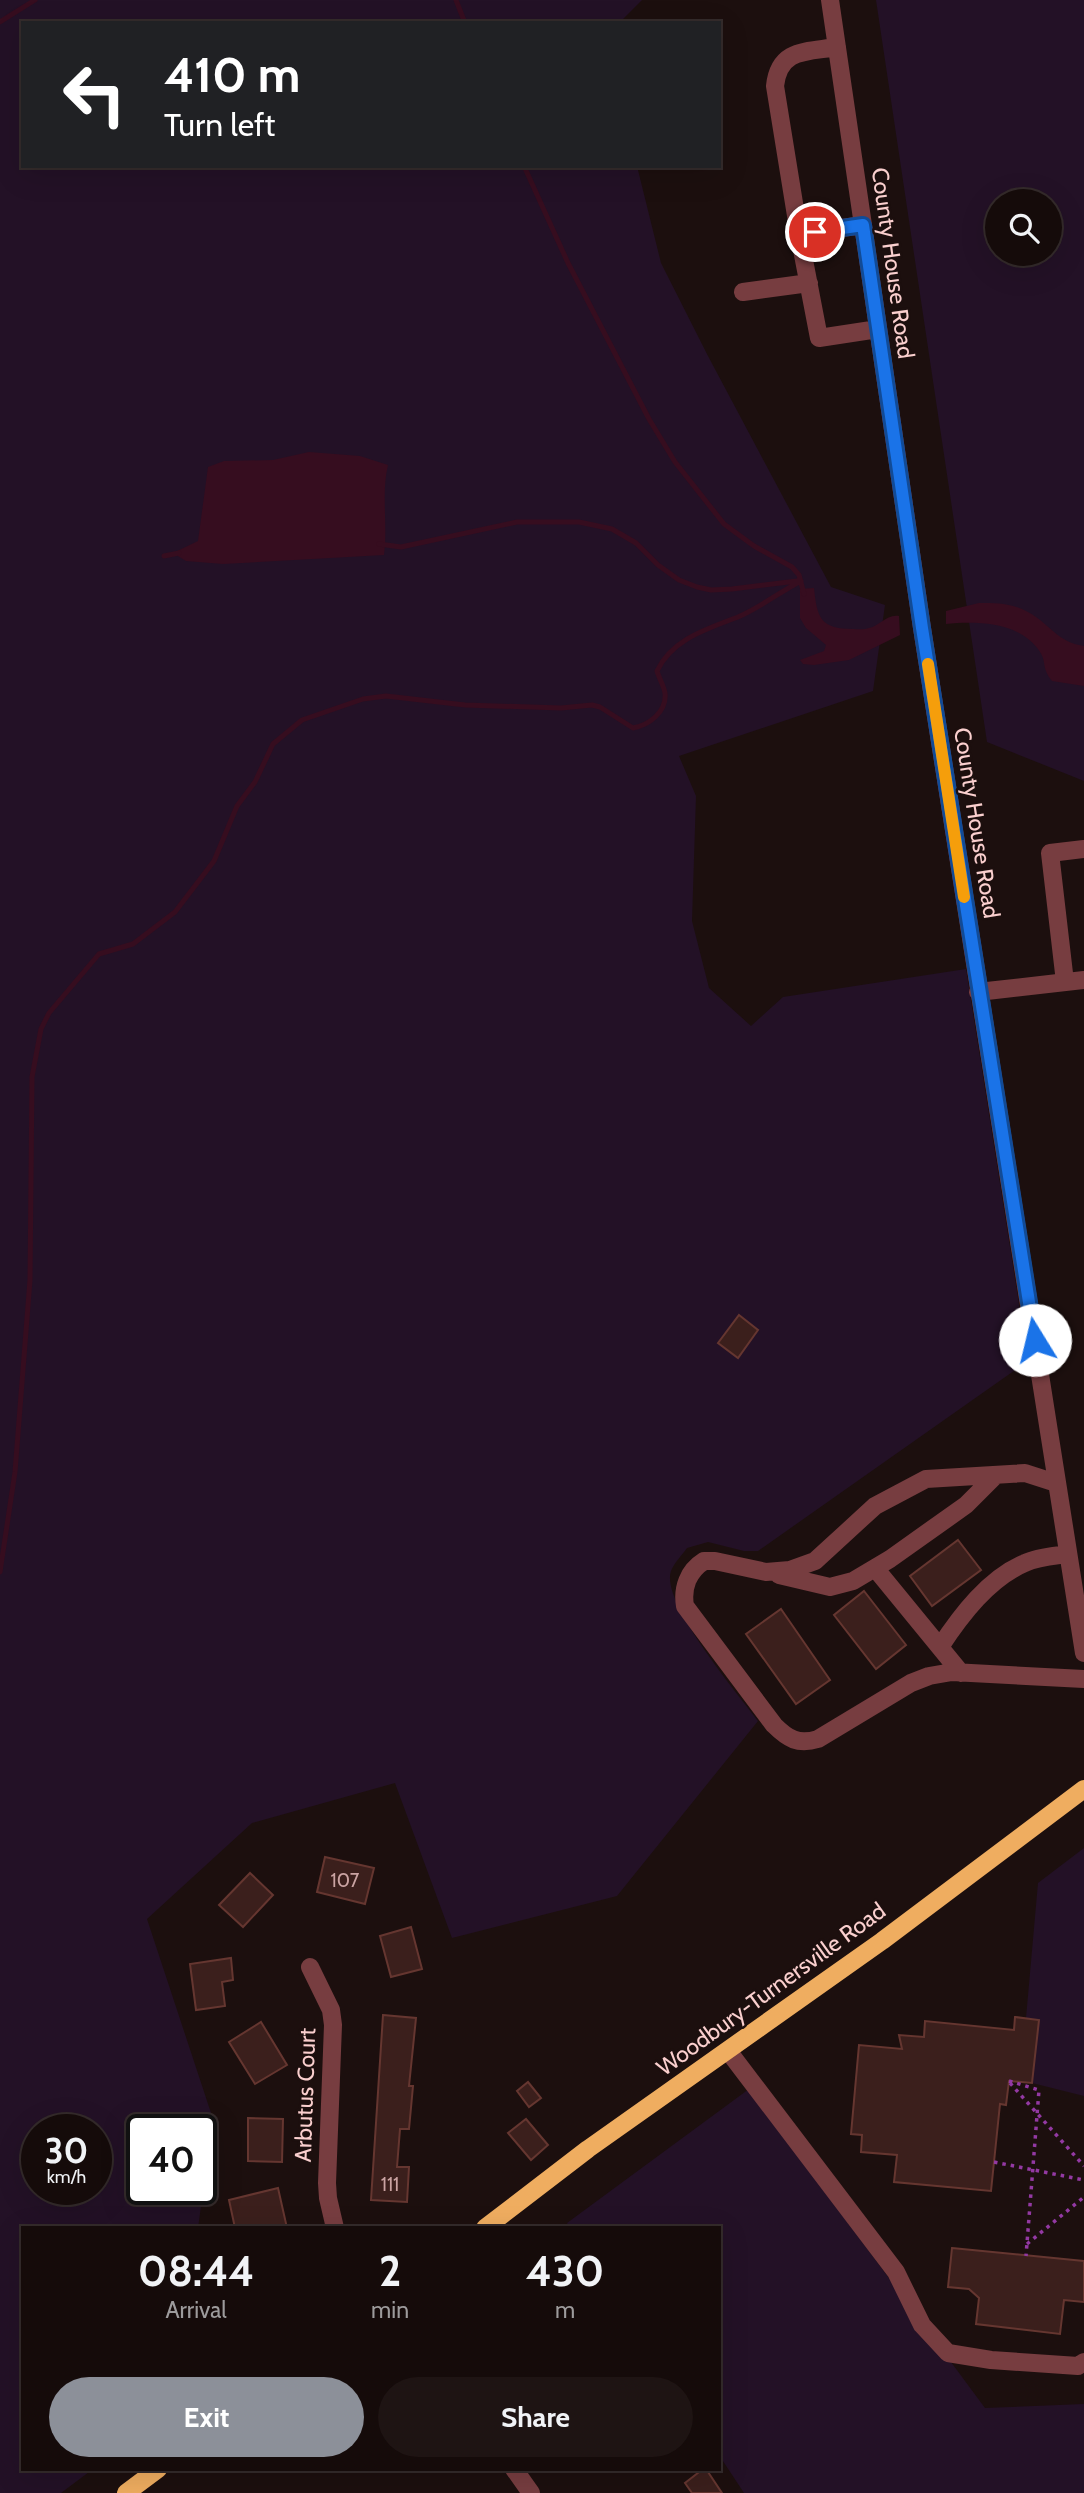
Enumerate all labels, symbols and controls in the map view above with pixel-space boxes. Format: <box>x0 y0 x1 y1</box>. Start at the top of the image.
text: 410 m <box>164 45 300 104</box>
icon: left <box>49 49 140 140</box>
text: Turn left <box>164 105 275 144</box>
street label: County House Road <box>866 166 920 360</box>
map controls <box>985 189 1062 266</box>
button: search <box>985 189 1062 266</box>
pin <box>785 202 845 262</box>
icon: arrive <box>796 213 834 251</box>
street label: County House Road <box>948 726 1006 920</box>
position arrow <box>998 1303 1072 1377</box>
house number: 107 <box>331 1869 360 1892</box>
street label: Woodbury-Turnersville Road <box>651 1896 891 2082</box>
street label: Arbutus Court <box>289 2027 321 2163</box>
speed limit sign: 40 <box>126 2114 217 2205</box>
text: 30 <box>45 2129 88 2172</box>
text: km/h <box>47 2166 86 2188</box>
house number: 111 <box>381 2173 399 2196</box>
text: 08:44 <box>138 2245 254 2297</box>
text: 2 <box>379 2245 401 2297</box>
text: 430 <box>526 2245 604 2297</box>
text: Arrival <box>165 2296 227 2324</box>
text: min <box>371 2296 409 2324</box>
text: m <box>555 2296 575 2324</box>
button: Exit <box>49 2377 364 2457</box>
button: Share <box>378 2377 693 2457</box>

